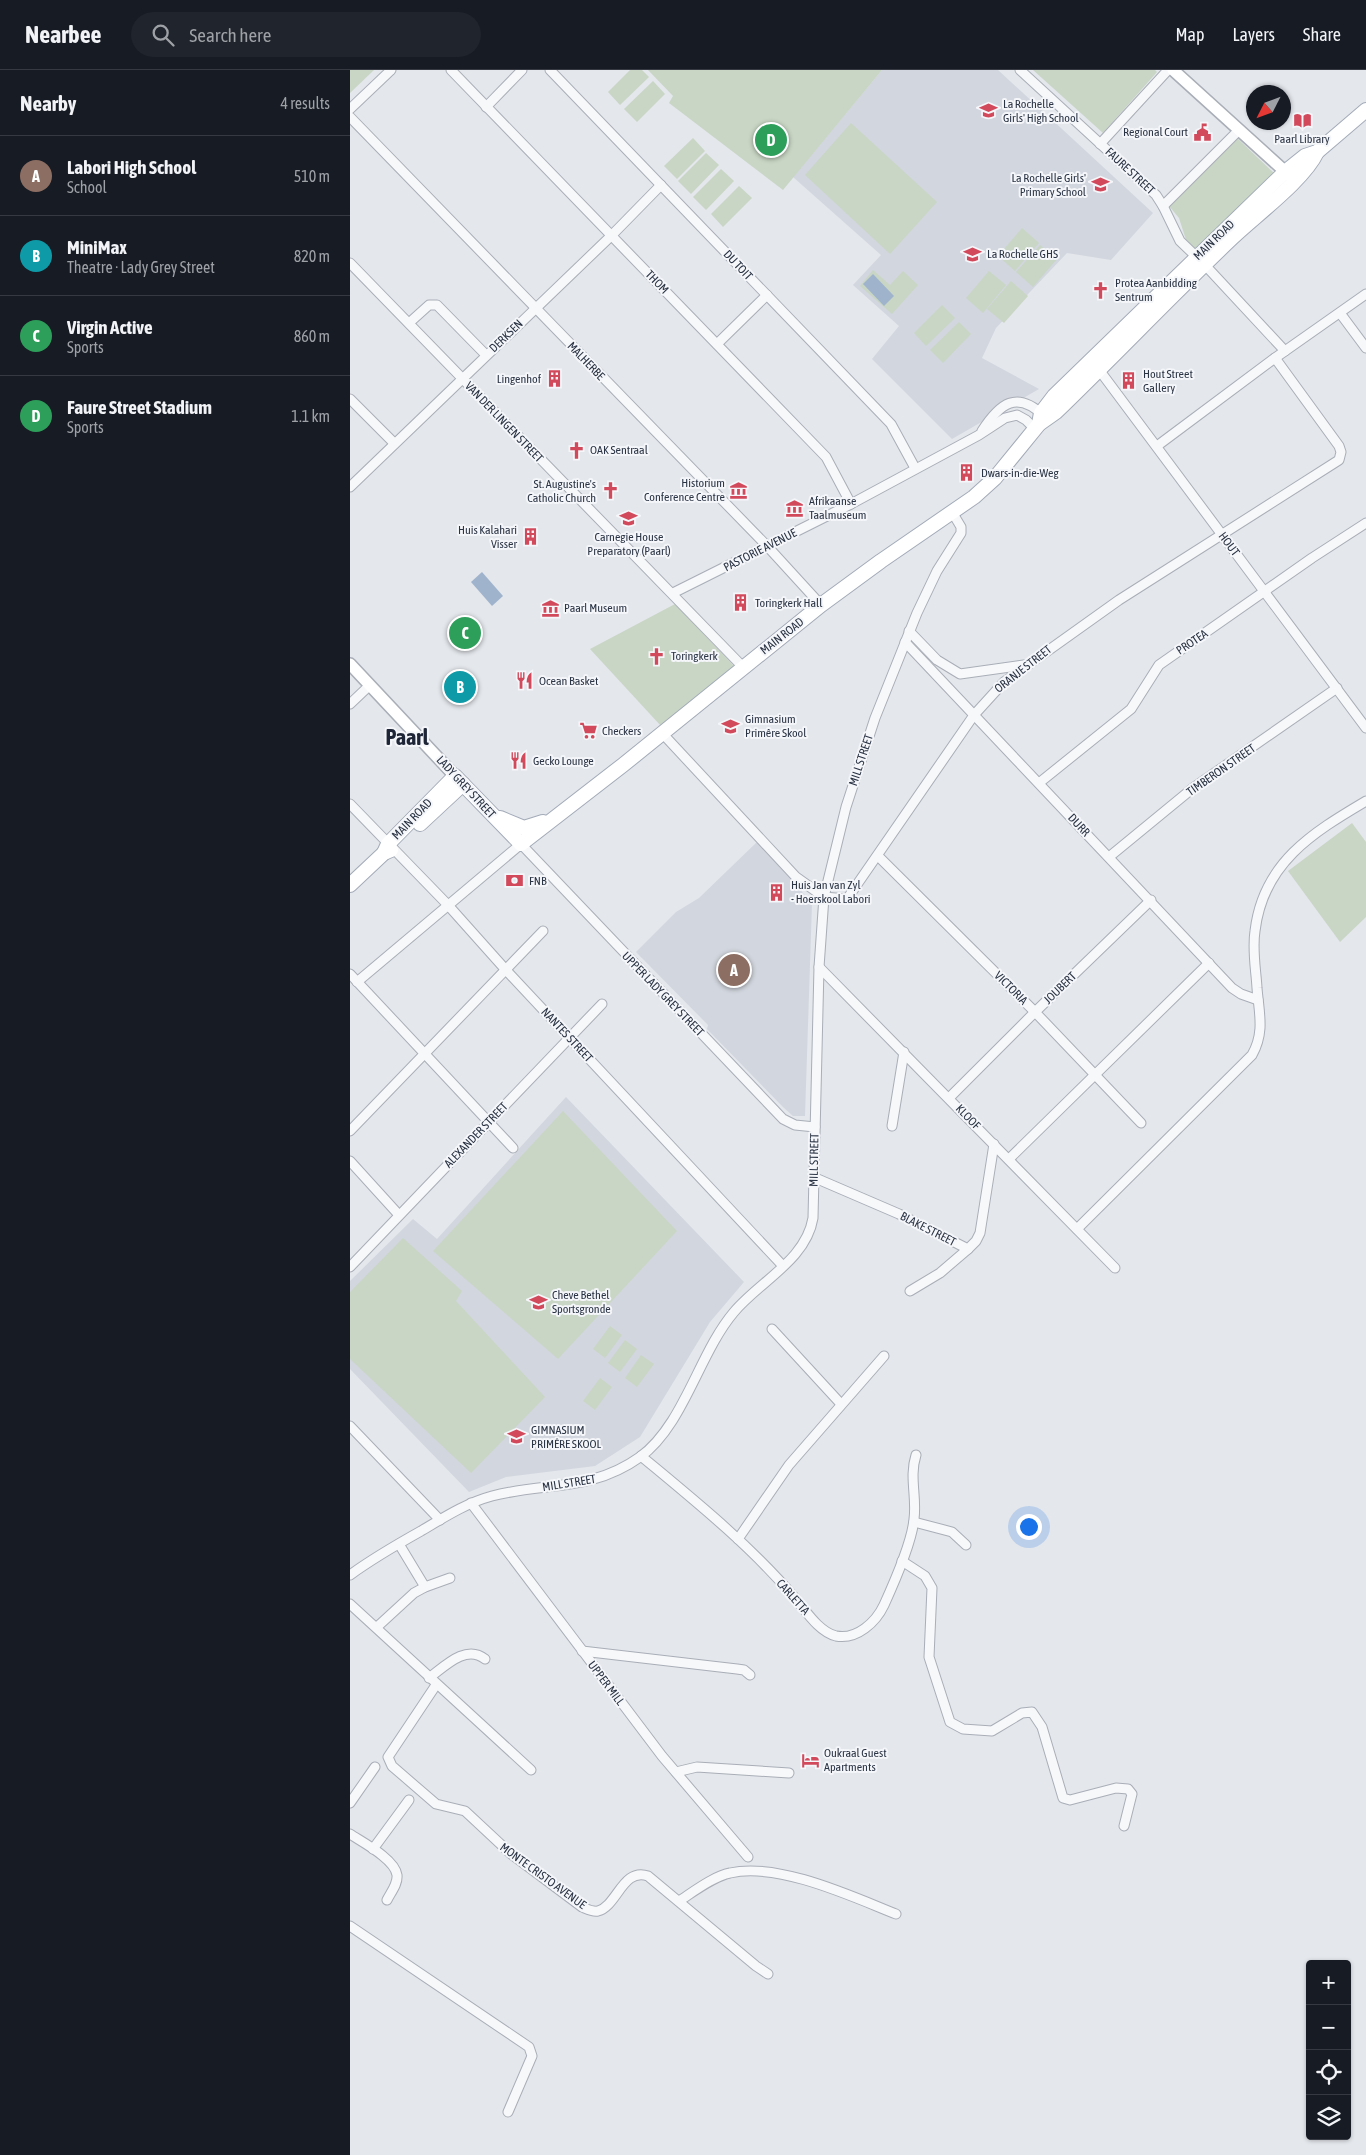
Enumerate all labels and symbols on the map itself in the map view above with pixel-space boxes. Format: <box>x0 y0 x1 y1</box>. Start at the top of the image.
north arrow <box>1246 85 1291 130</box>
place label: La Rochelle Girls' High School <box>1003 97 1080 125</box>
school or university icon: La Rochelle Girls' High School <box>979 101 999 121</box>
library icon: Paarl Library <box>1292 110 1312 130</box>
pin: D <box>755 121 787 159</box>
public building icon: Regional Court <box>1192 122 1212 142</box>
place label: Regional Court <box>1123 125 1189 139</box>
place label: Paarl Library <box>1274 132 1330 146</box>
street label: FAURE STREET <box>1103 145 1158 198</box>
place label: La Rochelle Girls' Primary School <box>1011 171 1087 199</box>
school or university icon: La Rochelle Girls' Primary School <box>1090 175 1110 195</box>
street label: MAIN ROAD <box>1191 217 1237 263</box>
school or university icon: La Rochelle GHS <box>963 244 983 264</box>
street label: DU TOIT <box>721 247 756 283</box>
place label: La Rochelle GHS <box>987 247 1058 261</box>
street label: THOM <box>642 267 672 297</box>
place label: Protea Aanbidding Sentrum <box>1115 276 1198 304</box>
church icon: Protea Aanbidding Sentrum <box>1091 280 1111 300</box>
street label: DERKSEN <box>486 317 526 355</box>
street label: MALHERBE <box>564 339 608 383</box>
place label: Hout Street Gallery <box>1143 367 1193 395</box>
building icon: Lingenhof <box>545 369 565 389</box>
building icon: Hout Street Gallery <box>1119 371 1139 391</box>
place label: Lingenhof <box>497 372 542 386</box>
street label: VAN DER LINGEN STREET <box>462 379 547 466</box>
church icon: OAK Sentraal <box>566 440 586 460</box>
place label: OAK Sentraal <box>590 443 649 457</box>
building icon: Dwars-in-die-Weg <box>957 463 977 483</box>
place label: Dwars-in-die-Weg <box>981 466 1059 480</box>
place label: Historium Conference Centre <box>644 476 725 504</box>
place label: St. Augustine's Catholic Church <box>527 477 596 505</box>
museum icon: Historium Conference Centre <box>729 480 749 500</box>
church icon: St. Augustine's Catholic Church <box>600 481 620 501</box>
place label: Afrikaanse Taalmuseum <box>809 494 866 522</box>
museum icon: Afrikaanse Taalmuseum <box>785 498 805 518</box>
school or university icon: Carnegie House Preparatory (Paarl) <box>619 508 639 528</box>
place label: Huis Kalahari Visser <box>458 523 517 551</box>
street label: PASTORIE AVENUE <box>721 526 799 574</box>
building icon: Huis Kalahari Visser <box>521 527 541 547</box>
street label: HOUT <box>1215 529 1243 559</box>
place label: Carnegie House Preparatory (Paarl) <box>587 530 671 558</box>
building icon: Toringkerk Hall <box>731 593 751 613</box>
place label: Toringkerk Hall <box>755 596 823 610</box>
museum icon: Paarl Museum <box>540 598 560 618</box>
place label: Paarl Museum <box>564 601 627 615</box>
pin: C <box>449 614 481 652</box>
street label: MAIN ROAD <box>758 615 807 657</box>
street label: PROTEA <box>1174 626 1210 658</box>
street label: ORANJE STREET <box>992 642 1055 696</box>
church icon: Toringkerk <box>647 646 667 666</box>
place label: Toringkerk <box>671 649 718 663</box>
pin: B <box>444 668 476 706</box>
restaurant icon: Ocean Basket <box>515 671 535 691</box>
place label: Ocean Basket <box>539 674 599 688</box>
place label: Gimnasium Primêre Skool <box>745 712 807 740</box>
school or university icon: Gimnasium Primêre Skool <box>721 716 741 736</box>
supermarket icon: Checkers <box>578 721 598 741</box>
district label: Paarl <box>385 724 430 750</box>
place label: Checkers <box>602 724 641 738</box>
street label: MILL STREET <box>846 732 876 788</box>
street label: TIMBERON STREET <box>1184 741 1259 799</box>
restaurant icon: Gecko Lounge <box>509 751 529 771</box>
street label: LADY GREY STREET <box>434 753 499 822</box>
place label: Gecko Lounge <box>533 754 594 768</box>
street label: MAIN ROAD <box>389 796 435 842</box>
street label: DURR <box>1065 811 1093 839</box>
bank icon: FNB <box>505 871 525 891</box>
place label: FNB <box>529 874 547 888</box>
place label: Huis Jan van Zyl - Hoerskool Labori <box>791 878 870 906</box>
building icon: Huis Jan van Zyl - Hoerskool Labori <box>767 882 787 902</box>
street label: UPPER LADY GREY STREET <box>619 949 707 1040</box>
pin: A <box>718 951 750 989</box>
street label: VICTORIA <box>991 968 1031 1008</box>
street label: JOUBERT <box>1041 969 1080 1007</box>
street label: NANTES STREET <box>538 1005 596 1066</box>
street label: ALEXANDER STREET <box>441 1099 511 1171</box>
street label: KLOOF <box>953 1102 983 1132</box>
street label: MILL STREET <box>807 1132 821 1187</box>
street label: BLAKE STREET <box>898 1209 959 1249</box>
place label: Cheve Bethel Sportsgronde <box>552 1288 611 1316</box>
school or university icon: Cheve Bethel Sportsgronde <box>528 1292 548 1312</box>
place label: GIMNASIUM PRIMÊRE SKOOL <box>531 1423 601 1451</box>
school or university icon: GIMNASIUM PRIMÊRE SKOOL <box>507 1427 527 1447</box>
street label: MILL STREET <box>541 1472 597 1494</box>
your location <box>1016 1514 1042 1540</box>
street label: CARLETTA <box>773 1576 813 1618</box>
street label: UPPER MILL <box>585 1658 627 1708</box>
place label: Oukraal Guest Apartments <box>824 1746 887 1774</box>
hotel icon: Oukraal Guest Apartments <box>800 1750 820 1770</box>
street label: MONTE CRISTO AVENUE <box>497 1840 589 1912</box>

